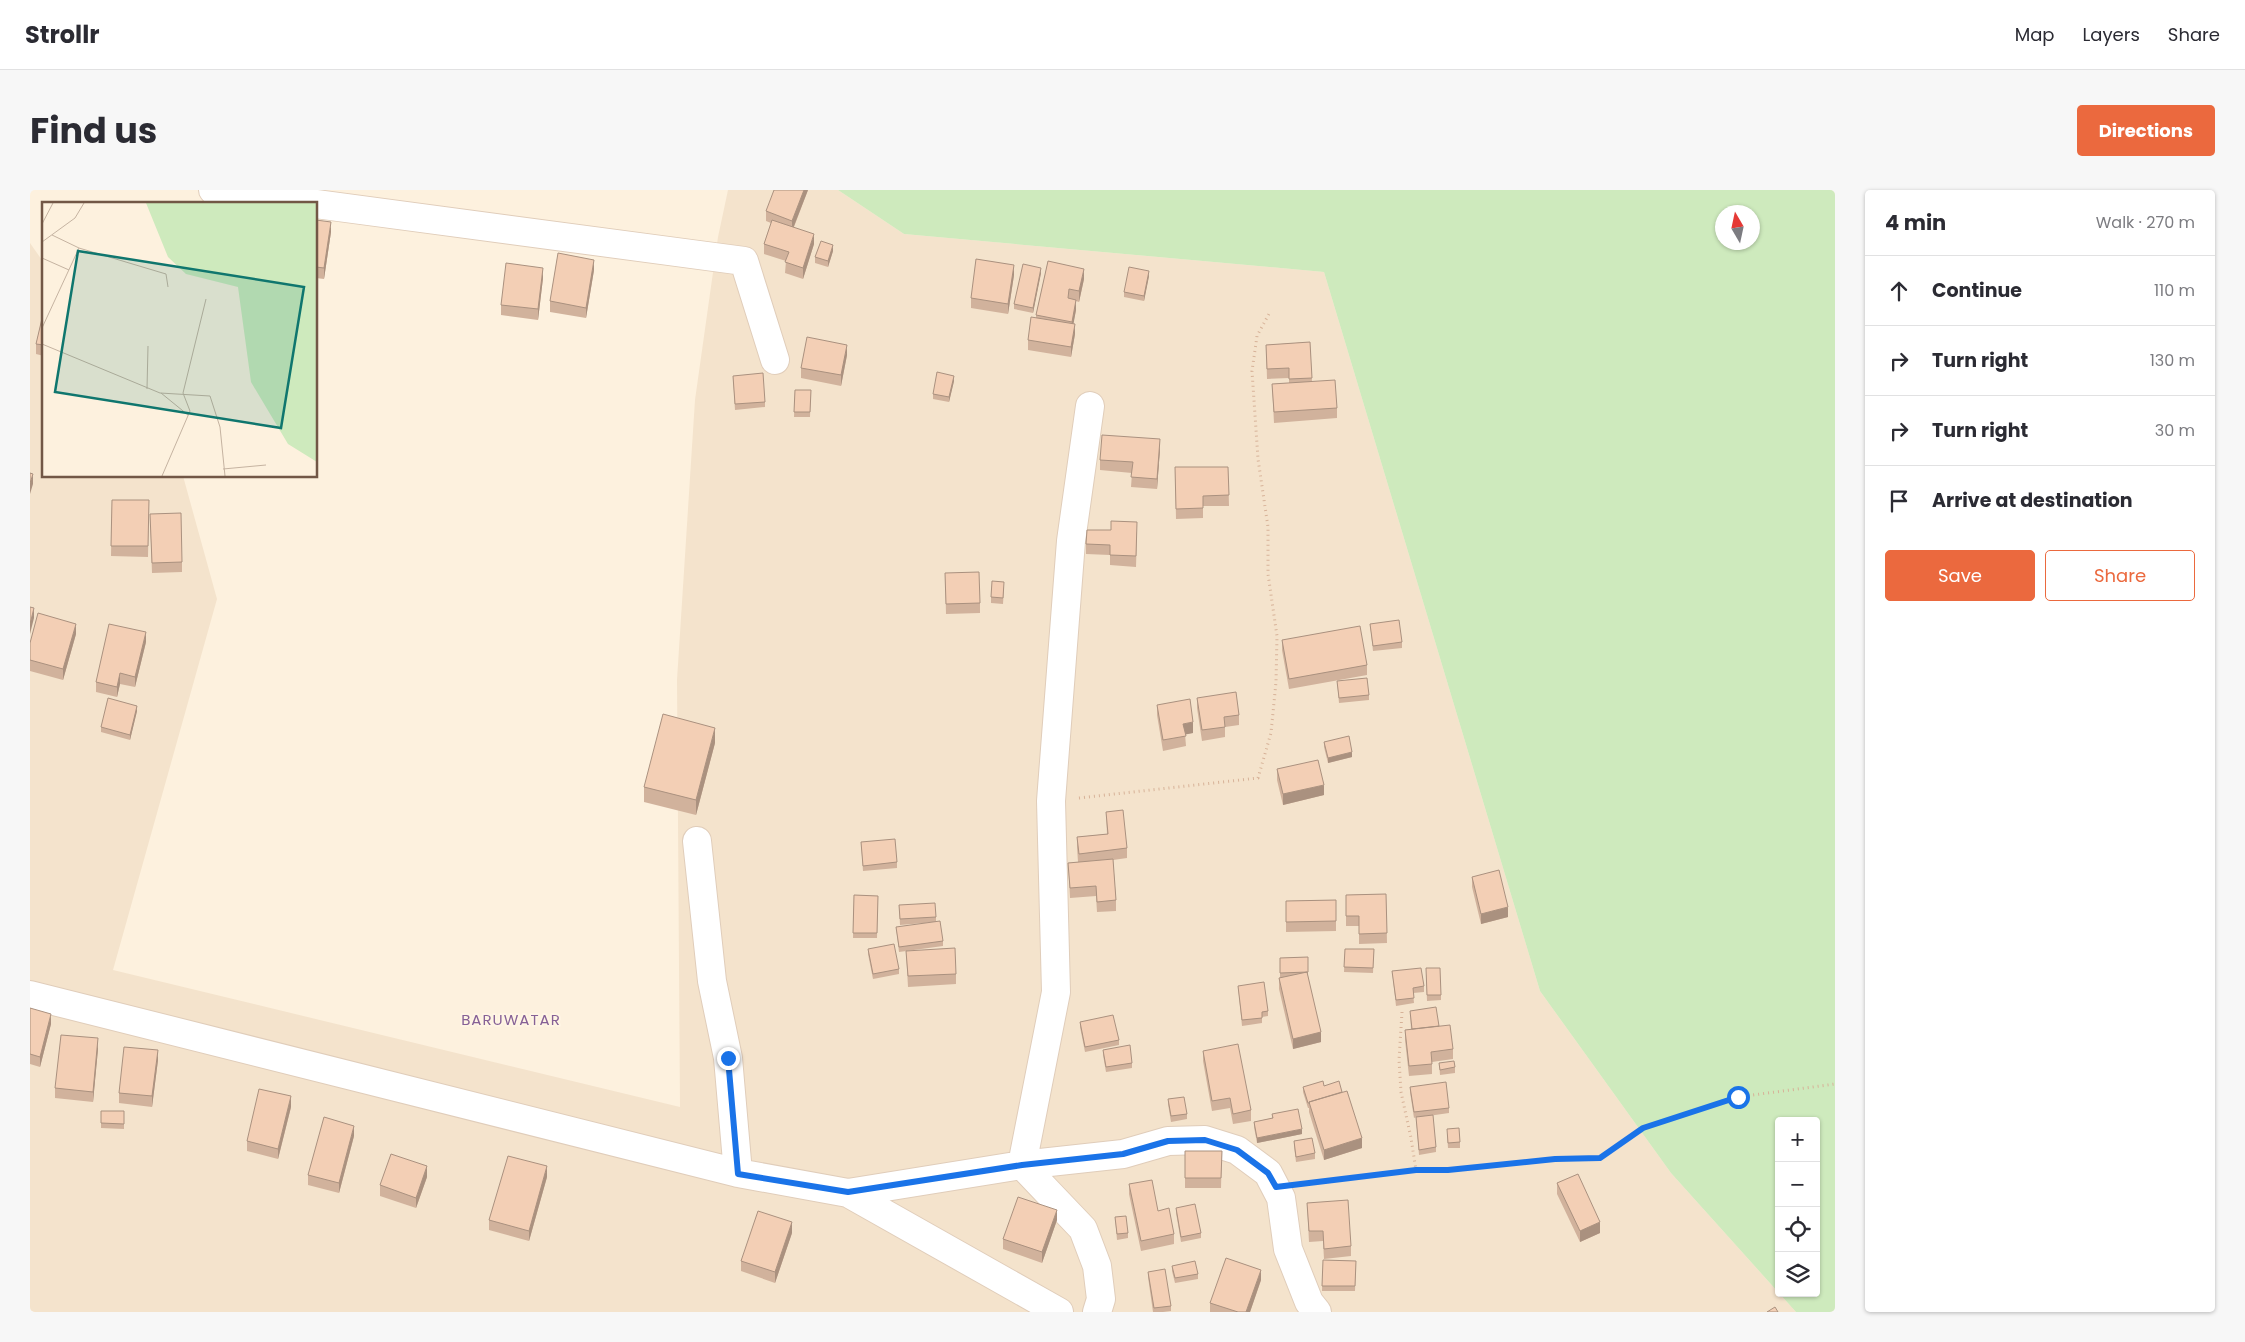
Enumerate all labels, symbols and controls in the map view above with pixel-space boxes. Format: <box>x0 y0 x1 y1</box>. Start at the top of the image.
text: Strollr <box>25 18 100 51</box>
text: Map <box>2015 22 2055 47</box>
text: Layers <box>2083 22 2140 47</box>
text: Share <box>2168 22 2220 47</box>
button: Directions <box>2077 105 2215 156</box>
text: Find us <box>30 106 157 155</box>
inset map <box>42 202 318 478</box>
north arrow <box>1715 205 1760 250</box>
text: 4 min <box>1885 208 1946 237</box>
text: Walk · 270 m <box>2096 211 2195 234</box>
icon: ahead <box>1885 277 1913 305</box>
text: Continue <box>1932 277 2022 304</box>
text: 110 m <box>2154 279 2195 302</box>
icon: right <box>1885 347 1913 375</box>
text: Turn right <box>1932 347 2028 374</box>
text: 130 m <box>2150 349 2195 372</box>
icon: right <box>1885 417 1913 445</box>
text: Turn right <box>1932 417 2028 444</box>
text: 30 m <box>2155 419 2195 442</box>
icon: arrive <box>1885 487 1913 515</box>
text: Arrive at destination <box>1932 487 2133 514</box>
button: Save <box>1885 550 2035 601</box>
button: Share <box>2045 550 2195 601</box>
district label: BARUWATAR <box>461 1009 561 1030</box>
route end <box>717 1047 740 1070</box>
route start <box>1727 1086 1750 1109</box>
map controls <box>1775 1117 1820 1297</box>
button: + <box>1775 1117 1820 1162</box>
button: − <box>1775 1162 1820 1207</box>
button: locate <box>1775 1207 1820 1252</box>
button: layers <box>1775 1252 1820 1297</box>

